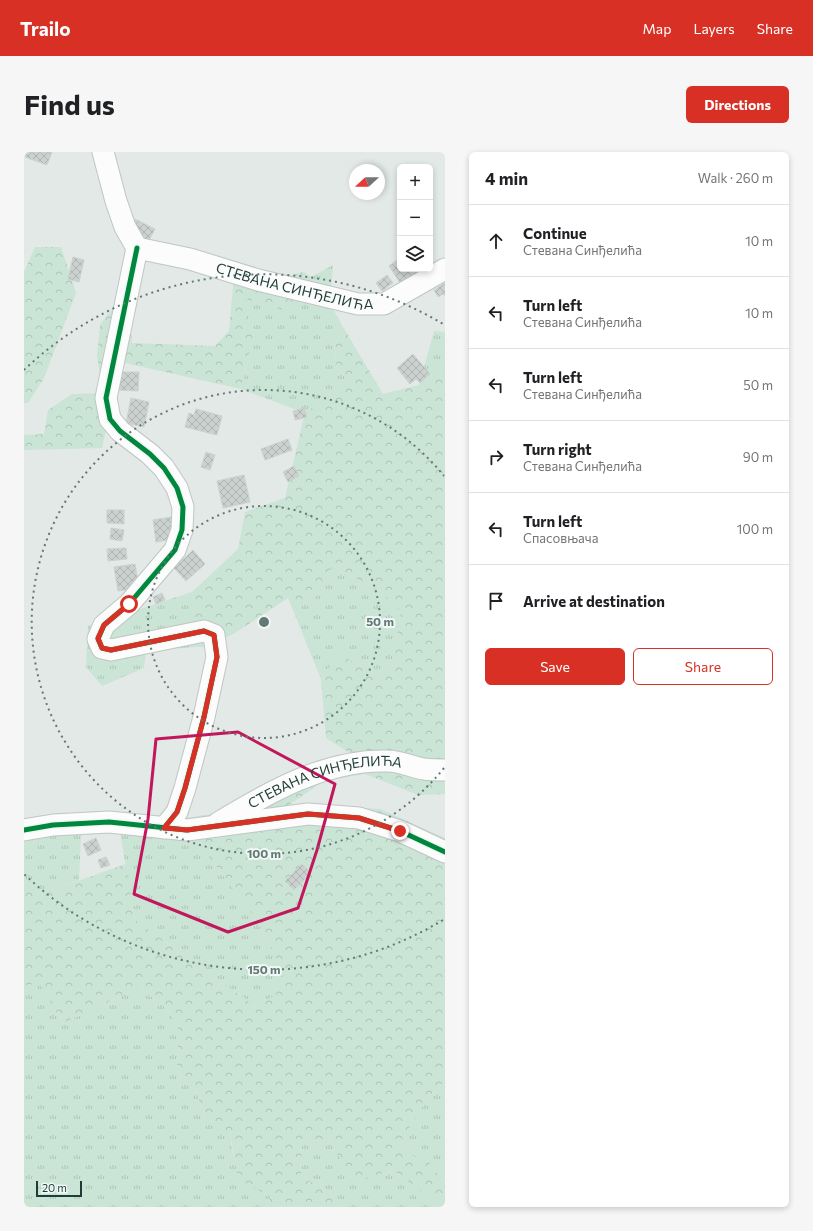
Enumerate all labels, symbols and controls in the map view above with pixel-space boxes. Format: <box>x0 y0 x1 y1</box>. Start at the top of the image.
text: Trailo <box>20 17 71 40</box>
text: Map <box>643 20 671 37</box>
text: Layers <box>693 20 735 37</box>
text: Share <box>757 20 793 37</box>
button: Directions <box>686 86 789 123</box>
text: Find us <box>24 87 115 121</box>
north arrow <box>349 164 385 200</box>
map controls <box>397 164 433 272</box>
button: + <box>397 164 433 200</box>
text: 4 min <box>485 168 528 189</box>
text: Walk · 260 m <box>698 170 773 186</box>
button: − <box>397 200 433 236</box>
text: Continue <box>523 224 587 242</box>
icon: ahead <box>485 230 507 252</box>
text: 10 m <box>745 233 773 249</box>
button: layers <box>397 236 433 272</box>
text: Стевана Синђелића <box>523 242 642 258</box>
street label: СТЕВАНА СИНЂЕЛИЋА <box>214 259 374 313</box>
text: Turn left <box>523 296 582 314</box>
icon: left <box>485 302 507 324</box>
text: 10 m <box>745 305 773 321</box>
text: Стевана Синђелића <box>523 314 642 330</box>
text: Turn left <box>523 368 582 386</box>
icon: left <box>485 374 507 396</box>
text: 50 m <box>743 377 773 393</box>
text: Стевана Синђелића <box>523 386 642 402</box>
text: Turn right <box>523 440 592 458</box>
icon: right <box>485 446 507 468</box>
text: 90 m <box>743 449 773 465</box>
text: Стевана Синђелића <box>523 458 642 474</box>
text: Turn left <box>523 512 582 530</box>
icon: left <box>485 518 507 540</box>
text: 100 m <box>737 521 773 537</box>
text: Спасовњача <box>523 530 598 546</box>
icon: arrive <box>485 590 507 612</box>
text: Arrive at destination <box>523 592 665 610</box>
route start <box>120 595 138 613</box>
text: 50 m <box>366 614 394 628</box>
centre of rings <box>257 615 271 629</box>
button: Save <box>485 648 625 685</box>
button: Share <box>633 648 773 685</box>
street label: СТЕВАНА СИНЂЕЛИЋА <box>245 752 404 812</box>
route end <box>391 822 409 840</box>
text: 100 m <box>247 846 281 860</box>
text: 150 m <box>247 962 281 976</box>
scale bar <box>36 1179 82 1198</box>
text: 20 m <box>42 1181 67 1194</box>

